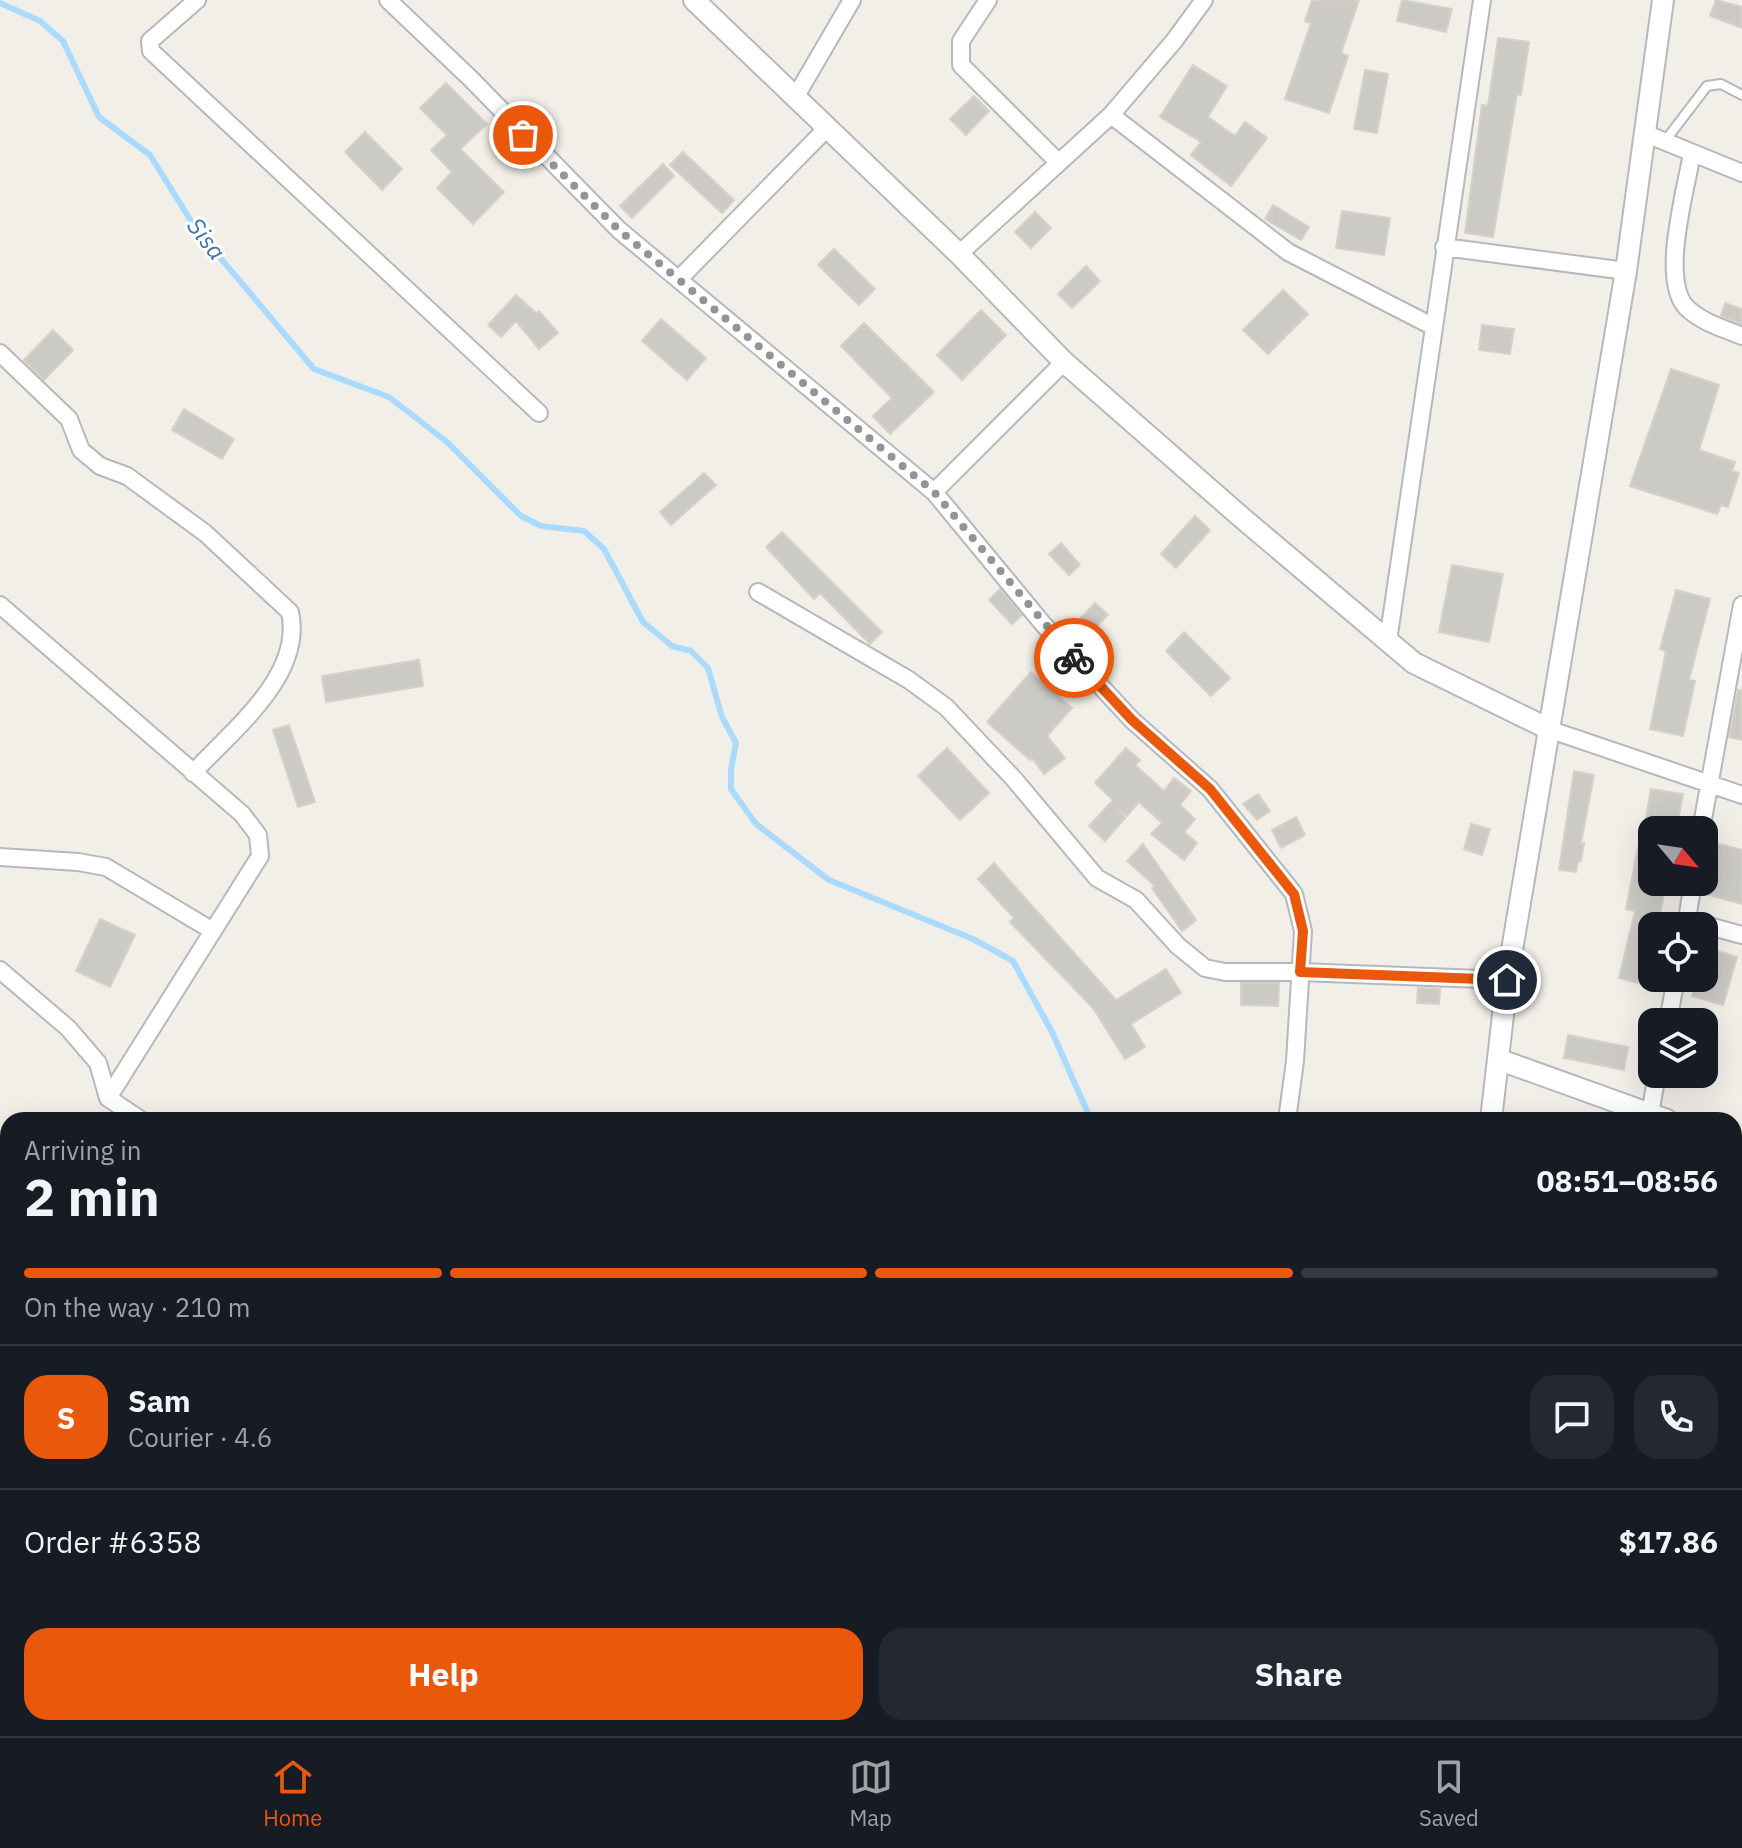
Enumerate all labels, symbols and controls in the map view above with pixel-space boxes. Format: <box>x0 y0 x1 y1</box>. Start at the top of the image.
pin <box>489 101 557 169</box>
icon: bag <box>501 113 545 157</box>
water label: Sisa <box>180 211 233 266</box>
courier <box>1034 618 1114 698</box>
icon: bike <box>1052 636 1096 680</box>
north arrow <box>1638 816 1718 896</box>
map controls <box>1638 816 1718 1088</box>
button: locate <box>1638 912 1718 992</box>
pin <box>1473 946 1541 1014</box>
icon: home <box>1485 958 1529 1002</box>
button: layers <box>1638 1008 1718 1088</box>
text: Arriving in <box>24 1133 141 1167</box>
text: 08:51–08:56 <box>1537 1161 1718 1200</box>
text: 2 min <box>24 1163 160 1230</box>
text: On the way · 210 m <box>24 1290 250 1324</box>
button: chat <box>1530 1375 1614 1459</box>
button: phone <box>1634 1375 1718 1459</box>
text: Sam <box>128 1381 191 1420</box>
text: S <box>57 1398 75 1437</box>
text: Courier · 4.6 <box>128 1420 272 1454</box>
text: Order #6358 <box>24 1522 201 1561</box>
text: $17.86 <box>1619 1522 1718 1561</box>
button: Help <box>24 1628 863 1720</box>
button: Share <box>879 1628 1718 1720</box>
tab: Home <box>263 1755 322 1832</box>
tab: Map <box>849 1755 893 1832</box>
tab: Saved <box>1419 1755 1479 1832</box>

